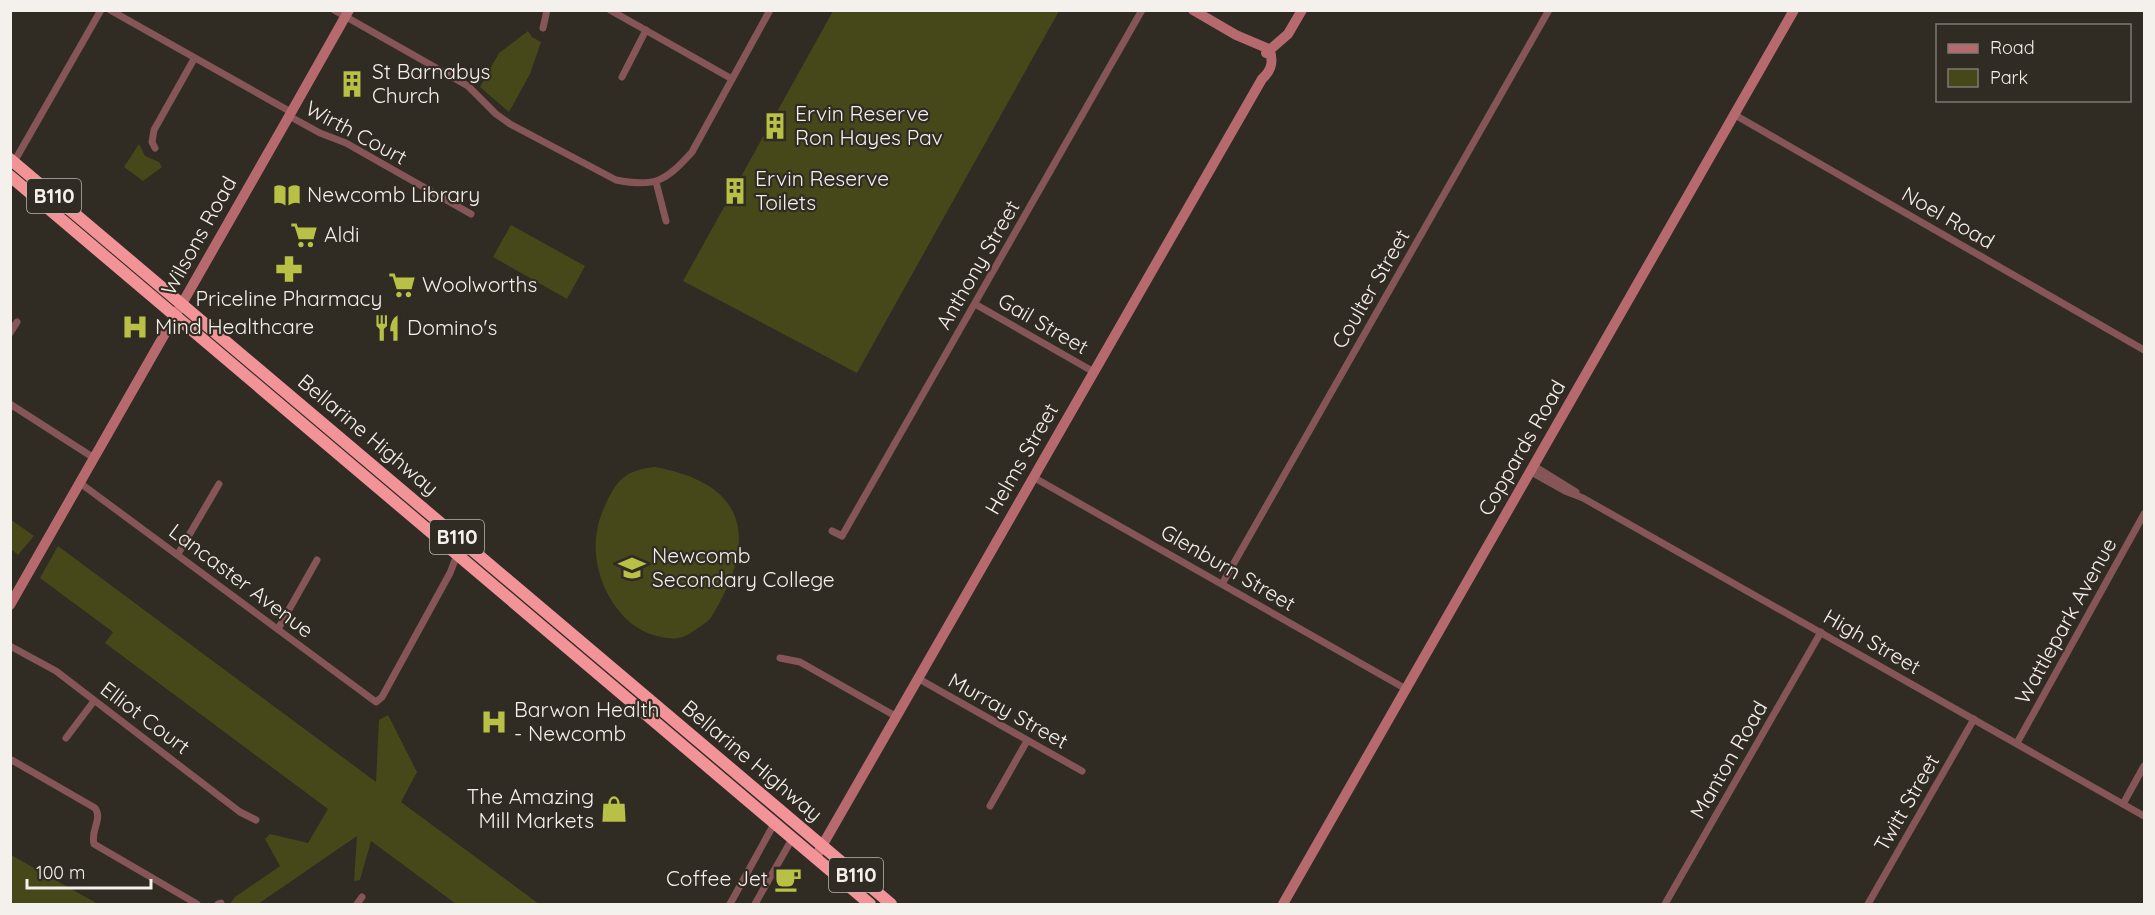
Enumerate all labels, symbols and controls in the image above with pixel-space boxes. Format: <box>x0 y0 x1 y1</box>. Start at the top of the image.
legend <box>1936 24 2131 102</box>
text: Road <box>1990 36 2035 59</box>
place label: St Barnabys Church <box>372 58 490 108</box>
text: Park <box>1990 66 2028 89</box>
building icon: St Barnabys Church <box>337 69 367 99</box>
street label: Wirth Court <box>301 95 412 170</box>
place label: Ervin Reserve Ron Hayes Pav <box>795 100 943 150</box>
building icon: Ervin Reserve Ron Hayes Pav <box>760 111 790 141</box>
place label: Ervin Reserve Toilets <box>755 165 889 215</box>
street label: Wilsons Road <box>155 172 241 300</box>
building icon: Ervin Reserve Toilets <box>720 176 750 206</box>
road number: B110 <box>27 179 81 213</box>
library icon: Newcomb Library <box>272 180 302 210</box>
street label: Noel Road <box>1898 180 1999 254</box>
place label: Newcomb Library <box>307 181 480 207</box>
street label: Anthony Street <box>930 195 1025 334</box>
supermarket icon: Aldi <box>289 220 319 250</box>
place label: Aldi <box>324 221 359 247</box>
street label: Coulter Street <box>1326 224 1415 353</box>
pharmacy icon: Priceline Pharmacy <box>274 254 304 284</box>
supermarket icon: Woolworths <box>387 270 417 300</box>
place label: Woolworths <box>422 271 537 297</box>
place label: Priceline Pharmacy <box>196 285 382 311</box>
street label: Gail Street <box>994 287 1093 359</box>
hospital icon: Mind Healthcare <box>120 312 150 342</box>
place label: Mind Healthcare <box>155 313 314 339</box>
restaurant icon: Domino's <box>372 313 402 343</box>
place label: Domino's <box>407 314 497 340</box>
street label: Bellarine Highway <box>293 368 444 501</box>
street label: Coppards Road <box>1472 375 1571 520</box>
street label: Helms Street <box>979 398 1063 519</box>
street label: Lancaster Avenue <box>164 517 319 643</box>
street label: Glenburn Street <box>1157 518 1300 616</box>
road number: B110 <box>430 520 484 554</box>
street label: Wattlepark Avenue <box>2009 533 2122 708</box>
place label: Newcomb Secondary College <box>652 542 835 592</box>
school or university icon: Newcomb Secondary College <box>617 553 647 583</box>
street label: High Street <box>1819 603 1926 679</box>
street label: Murray Street <box>944 667 1073 754</box>
street label: Elliot Court <box>96 675 195 759</box>
street label: Bellarine Highway <box>677 694 828 827</box>
place label: Barwon Health - Newcomb <box>514 696 660 746</box>
street label: Manton Road <box>1684 696 1772 823</box>
hospital icon: Barwon Health - Newcomb <box>479 707 509 737</box>
street label: Twitt Street <box>1868 749 1944 856</box>
place label: The Amazing Mill Markets <box>467 783 594 833</box>
shop icon: The Amazing Mill Markets <box>599 794 629 824</box>
scale bar <box>27 852 152 890</box>
road number: B110 <box>829 858 883 892</box>
text: 100 m <box>36 861 85 884</box>
cafe icon: Coffee Jet <box>773 864 803 894</box>
place label: Coffee Jet <box>666 865 768 891</box>

